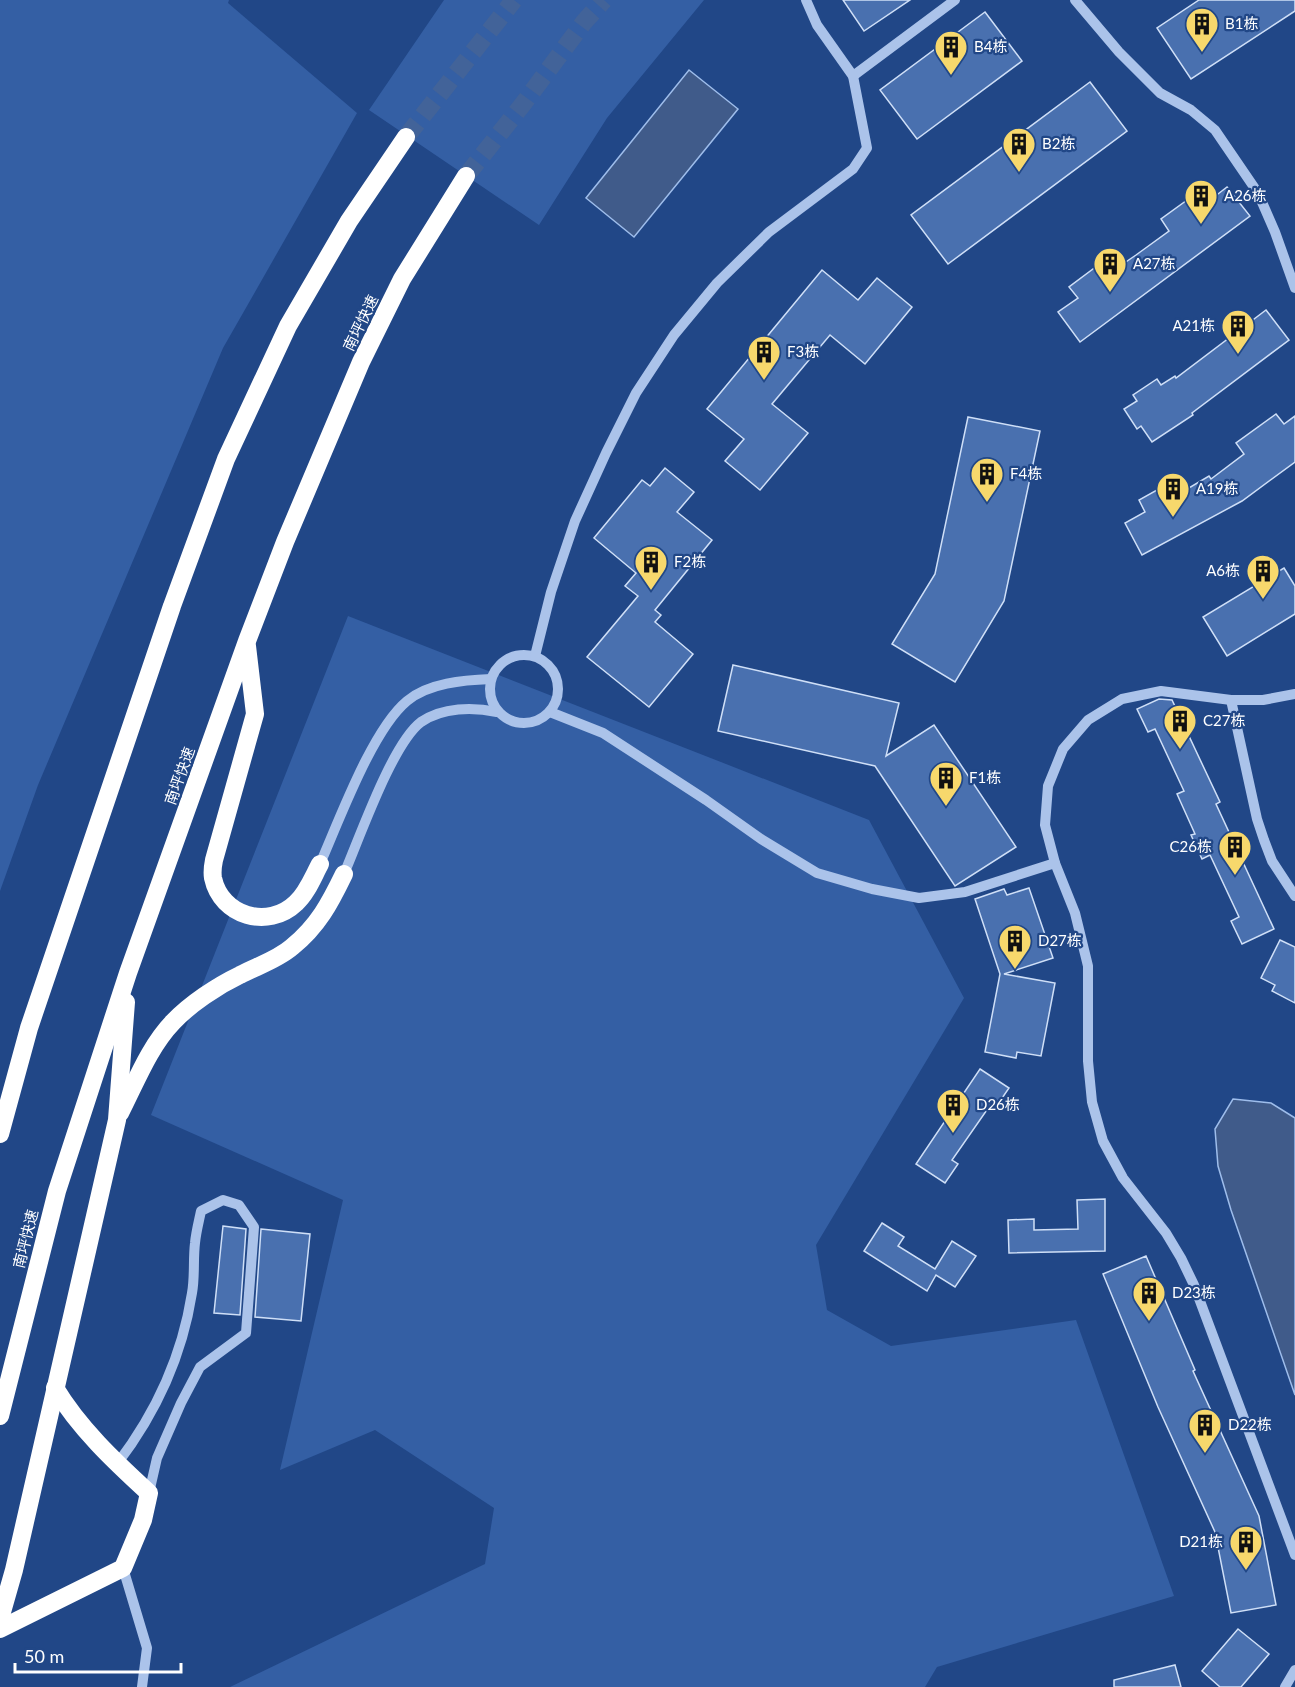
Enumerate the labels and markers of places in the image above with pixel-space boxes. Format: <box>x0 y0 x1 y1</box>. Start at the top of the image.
building icon: B1栋 <box>1184 6 1220 53</box>
place label: B1栋 <box>1225 14 1258 32</box>
building icon: B4栋 <box>933 29 969 76</box>
place label: B4栋 <box>974 37 1007 55</box>
building icon: B2栋 <box>1001 126 1037 173</box>
place label: B2栋 <box>1042 134 1075 152</box>
building icon: A26栋 <box>1183 178 1219 225</box>
place label: A26栋 <box>1224 186 1267 204</box>
building icon: A27栋 <box>1092 246 1128 293</box>
place label: A27栋 <box>1133 254 1176 272</box>
building icon: A21栋 <box>1220 308 1256 355</box>
place label: A21栋 <box>1172 316 1215 334</box>
building icon: F3栋 <box>746 334 782 381</box>
place label: F3栋 <box>787 342 819 360</box>
building icon: F4栋 <box>969 456 1005 503</box>
place label: F4栋 <box>1010 464 1042 482</box>
building icon: A19栋 <box>1155 471 1191 518</box>
place label: A19栋 <box>1196 479 1239 497</box>
building icon: F2栋 <box>633 544 669 591</box>
place label: F2栋 <box>674 552 706 570</box>
building icon: A6栋 <box>1245 553 1281 600</box>
place label: A6栋 <box>1206 561 1240 579</box>
building icon: C27栋 <box>1162 703 1198 750</box>
place label: C27栋 <box>1203 711 1245 729</box>
building icon: F1栋 <box>928 760 964 807</box>
place label: F1栋 <box>969 768 1001 786</box>
building icon: C26栋 <box>1217 829 1253 876</box>
place label: C26栋 <box>1170 837 1212 855</box>
building icon: D27栋 <box>997 923 1033 970</box>
place label: D27栋 <box>1038 931 1082 949</box>
building icon: D26栋 <box>935 1087 971 1134</box>
place label: D26栋 <box>976 1095 1020 1113</box>
building icon: D23栋 <box>1131 1275 1167 1322</box>
place label: D23栋 <box>1172 1283 1216 1301</box>
building icon: D22栋 <box>1187 1407 1223 1454</box>
place label: D22栋 <box>1228 1415 1272 1433</box>
building icon: D21栋 <box>1228 1524 1264 1571</box>
place label: D21栋 <box>1179 1532 1223 1550</box>

